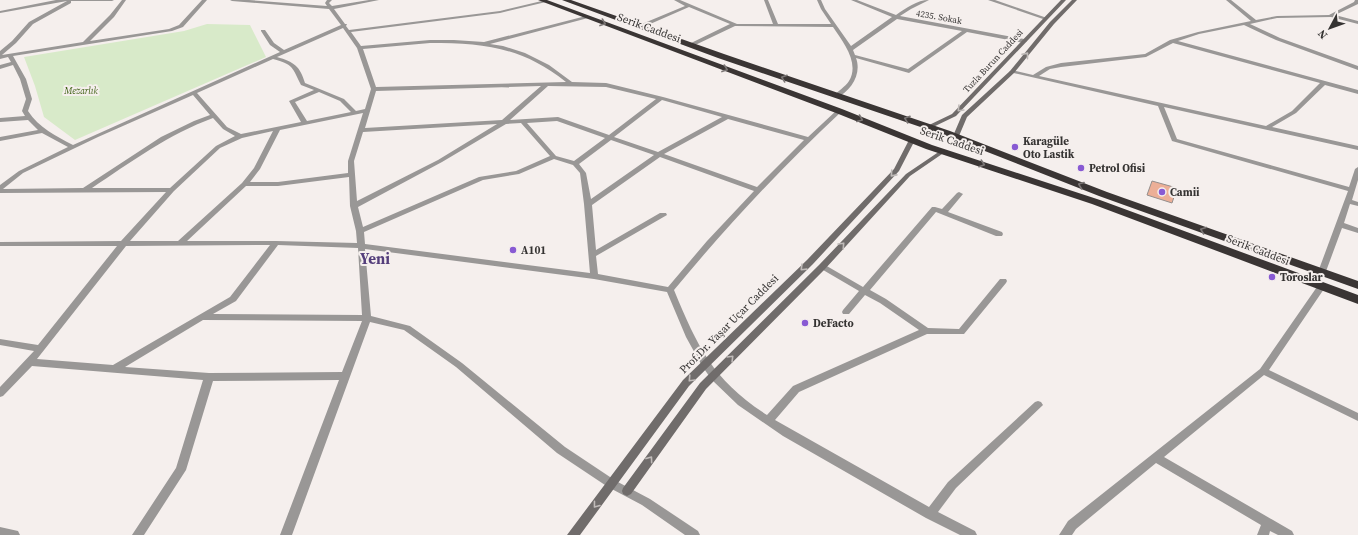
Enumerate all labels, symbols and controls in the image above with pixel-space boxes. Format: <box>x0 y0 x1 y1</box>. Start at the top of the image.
street label: 4235. Sokak <box>915 7 963 27</box>
north arrow <box>1310 8 1350 48</box>
street label: Serik Caddesi <box>615 10 683 46</box>
one-way arrow <box>600 19 607 27</box>
street label: Tuzla Burun Caddesi <box>960 26 1026 95</box>
text: N <box>1315 26 1331 42</box>
one-way arrow <box>1022 52 1029 59</box>
one-way arrow <box>722 64 729 72</box>
one-way arrow <box>780 74 787 82</box>
park label: Mezarlık <box>63 85 99 97</box>
one-way arrow <box>957 104 965 112</box>
one-way arrow <box>856 115 863 123</box>
one-way arrow <box>903 116 910 124</box>
street label: Serik Caddesi <box>918 123 986 159</box>
place label: Karagüle Oto Lastik <box>1023 134 1075 162</box>
marker: Karagüle Oto Lastik <box>1010 142 1020 152</box>
one-way arrow <box>978 159 985 168</box>
place label: Petrol Ofisi <box>1089 161 1146 176</box>
marker: Petrol Ofisi <box>1076 163 1086 173</box>
one-way arrow <box>890 169 898 177</box>
one-way arrow <box>1077 182 1084 190</box>
place label: Camii <box>1170 185 1200 200</box>
marker: Camii <box>1157 187 1167 197</box>
one-way arrow <box>1199 226 1206 234</box>
street label: Serik Caddesi <box>1224 231 1292 269</box>
one-way arrow <box>837 242 845 250</box>
place label: A101 <box>521 243 546 258</box>
marker: A101 <box>508 245 518 255</box>
district label: Yeni <box>360 248 390 269</box>
one-way arrow <box>800 263 808 271</box>
place label: Toroslar <box>1280 270 1324 285</box>
street label: Prof.Dr. Yaşar Uçar Caddesi <box>676 271 782 377</box>
marker: Toroslar <box>1267 272 1277 282</box>
place label: DeFacto <box>813 316 854 331</box>
marker: DeFacto <box>800 318 810 328</box>
one-way arrow <box>727 355 734 363</box>
one-way arrow <box>688 374 695 382</box>
one-way arrow <box>645 456 653 463</box>
one-way arrow <box>594 501 601 508</box>

